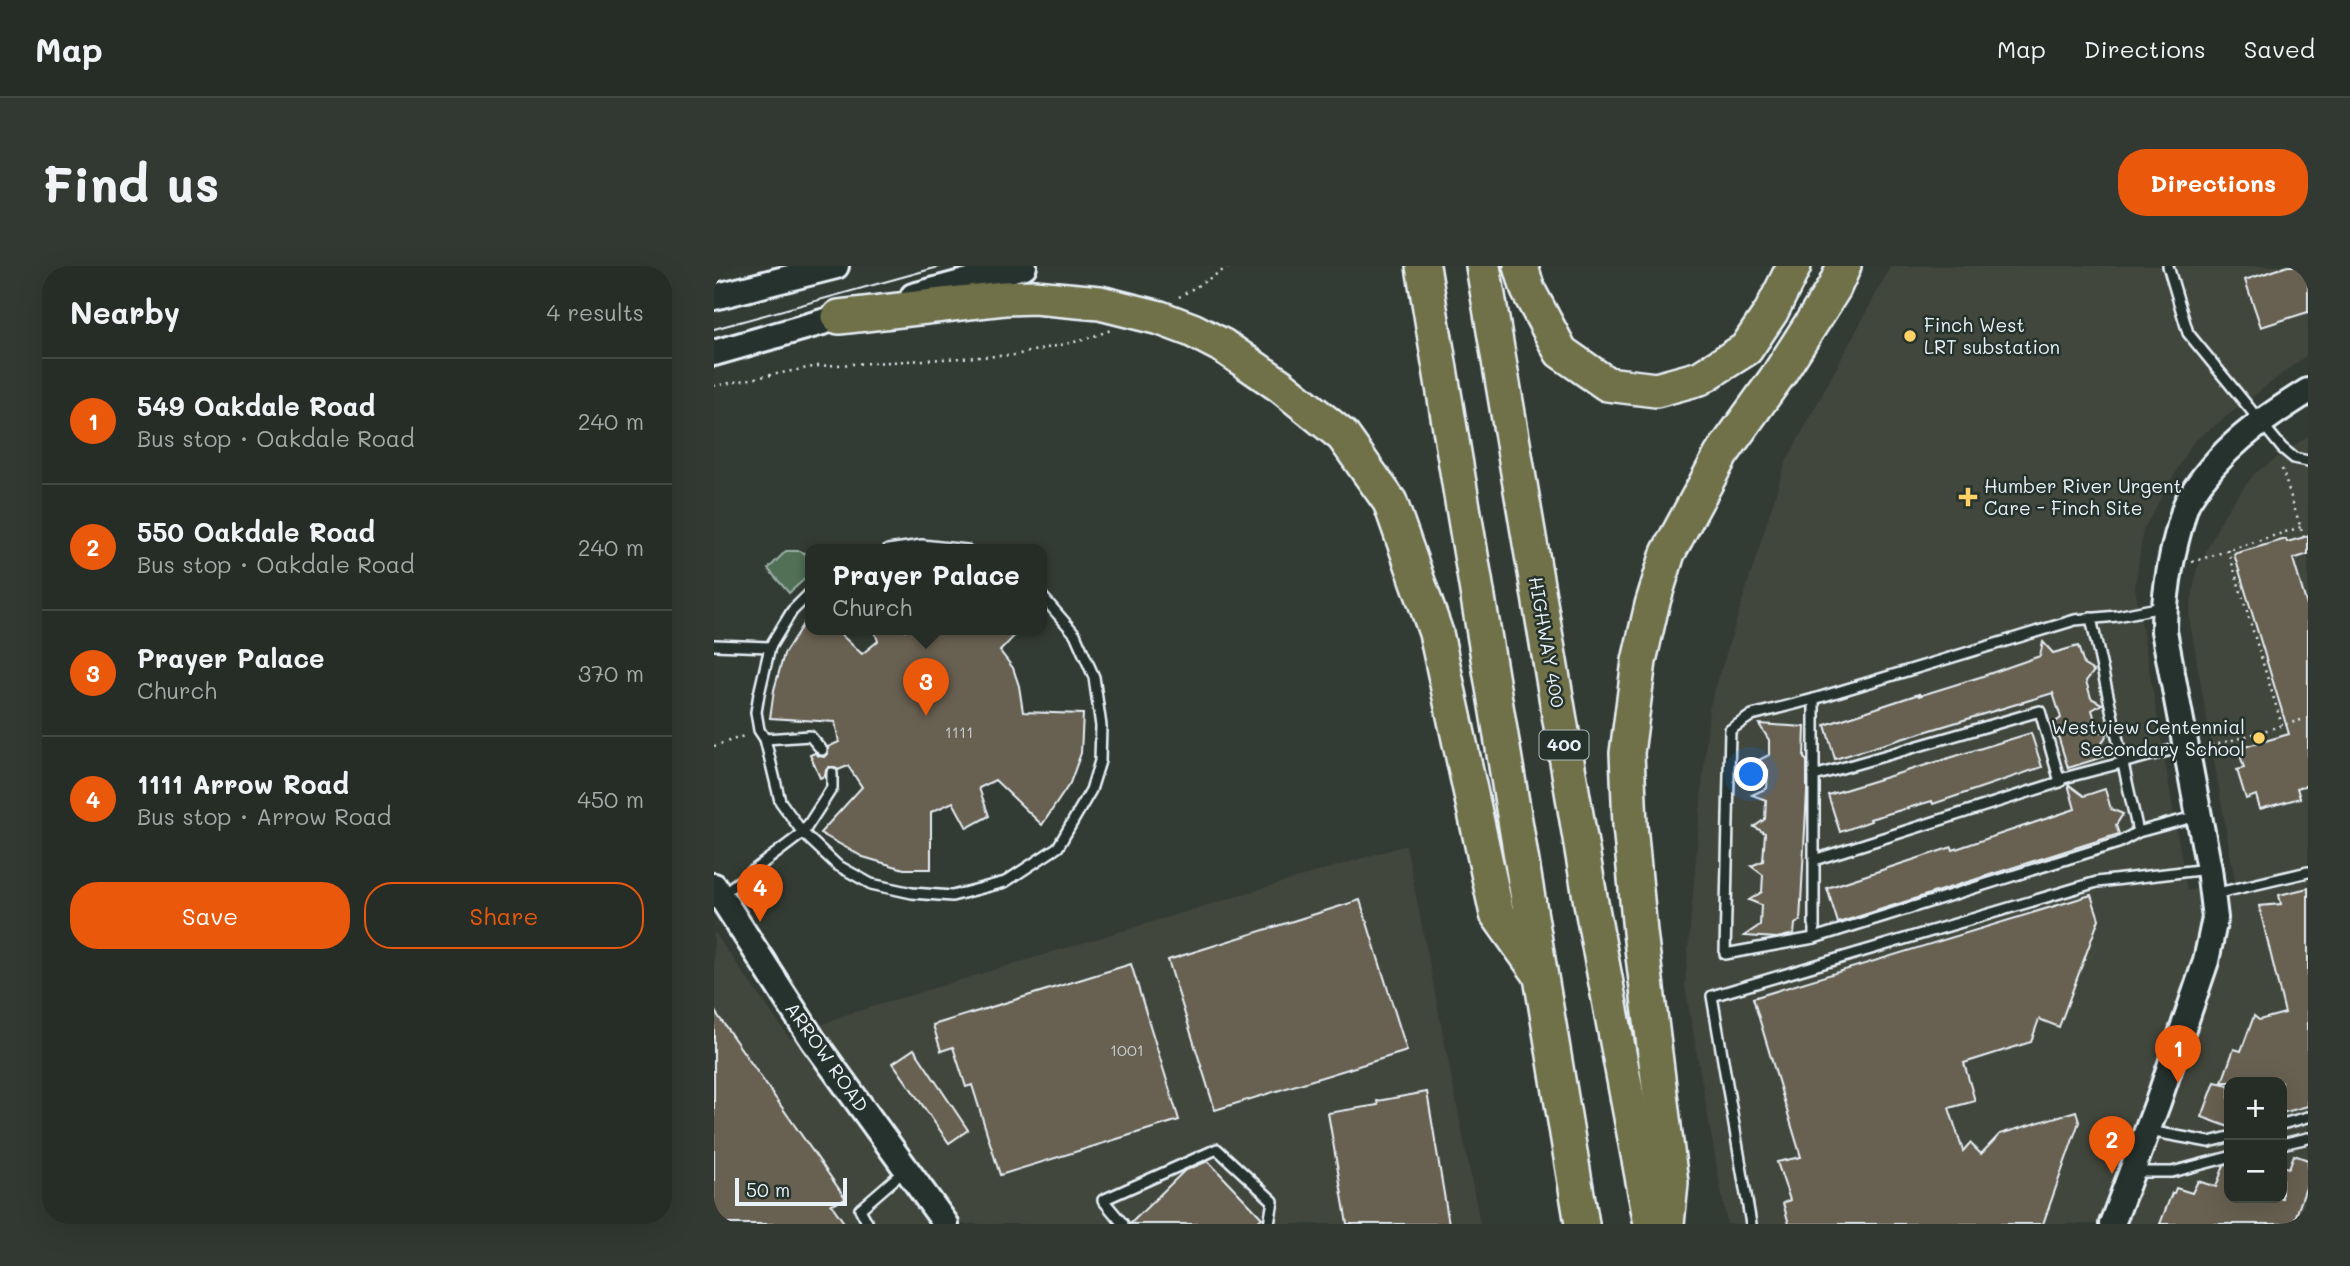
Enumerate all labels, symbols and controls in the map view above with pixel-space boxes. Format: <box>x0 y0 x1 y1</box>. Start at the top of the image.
text: Map <box>35 27 103 70</box>
text: Map <box>1997 33 2046 64</box>
text: Directions <box>2084 33 2206 64</box>
text: Saved <box>2244 33 2315 64</box>
button: Directions <box>2118 149 2308 216</box>
text: Find us <box>42 151 220 214</box>
text: Nearby <box>70 292 180 332</box>
text: 4 results <box>547 297 644 327</box>
place label: Finch West LRT substation <box>1924 312 2060 359</box>
marker: Finch West LRT substation <box>1902 328 1918 344</box>
text: 549 Oakdale Road <box>137 389 375 423</box>
text: 1 <box>88 406 98 436</box>
text: 240 m <box>578 406 644 436</box>
text: Bus stop · Oakdale Road <box>137 423 415 453</box>
place label: Humber River Urgent Care - Finch Site <box>1984 473 2182 520</box>
marker: Humber River Urgent Care - Finch Site <box>1958 487 1978 507</box>
text: 550 Oakdale Road <box>137 515 375 549</box>
text: 2 <box>87 532 99 562</box>
text: 240 m <box>578 532 644 562</box>
popup <box>805 544 1047 635</box>
text: Bus stop · Oakdale Road <box>137 549 415 579</box>
text: Prayer Palace <box>832 558 1020 592</box>
street label: HIGHWAY 400 <box>1524 575 1571 710</box>
text: Church <box>832 592 912 622</box>
text: Prayer Palace <box>137 641 325 675</box>
text: 3 <box>86 658 100 688</box>
text: 370 m <box>578 658 644 688</box>
pin: 3 <box>903 658 949 716</box>
text: Church <box>137 675 217 705</box>
place label: Westview Centennial Secondary School <box>2051 714 2245 761</box>
house number: 1111 <box>945 721 973 742</box>
road number: 400 <box>1540 730 1588 760</box>
marker: Westview Centennial Secondary School <box>2251 730 2267 746</box>
your location <box>1734 757 1768 791</box>
text: 1111 Arrow Road <box>137 767 349 801</box>
text: 4 <box>86 784 100 814</box>
text: 450 m <box>577 784 644 814</box>
text: Bus stop · Arrow Road <box>137 801 391 831</box>
pin: 4 <box>737 864 783 922</box>
button: Save <box>70 882 350 949</box>
button: Share <box>364 882 644 949</box>
street label: ARROW ROAD <box>780 997 875 1117</box>
pin: 1 <box>2155 1025 2201 1083</box>
house number: 1001 <box>1110 1039 1144 1060</box>
map controls <box>2224 1077 2287 1203</box>
button: + <box>2224 1077 2287 1140</box>
pin: 2 <box>2089 1116 2135 1174</box>
button: − <box>2224 1140 2287 1203</box>
scale bar <box>735 1175 847 1207</box>
text: 50 m <box>746 1177 790 1202</box>

